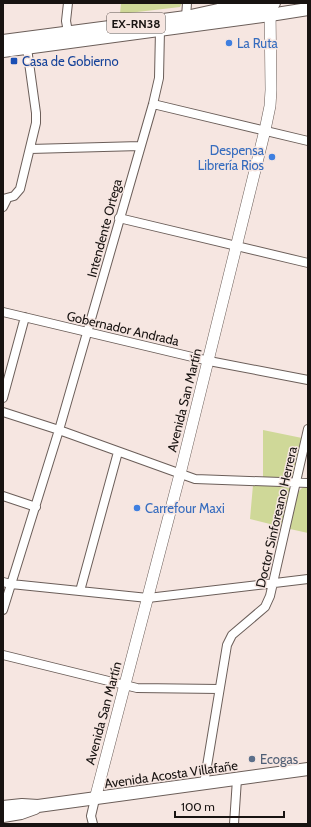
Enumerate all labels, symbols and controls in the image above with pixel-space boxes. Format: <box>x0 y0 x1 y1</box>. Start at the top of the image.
road number: EX-RN38 <box>107 13 165 33</box>
place label: La Ruta <box>237 35 279 51</box>
marker: La Ruta <box>224 38 234 48</box>
place label: Casa de Gobierno <box>22 53 119 69</box>
marker: Casa de Gobierno <box>9 56 19 66</box>
place label: Despensa Librería Rios <box>198 142 265 173</box>
marker: Despensa Librería Rios <box>267 152 277 162</box>
street label: Intendente Ortega <box>83 176 125 279</box>
street label: Gobernador Andrada <box>65 307 182 349</box>
street label: Avenida San Martín <box>163 347 205 453</box>
street label: Doctor Sinforeano Herrera <box>252 444 300 589</box>
place label: Carrefour Maxi <box>145 500 225 516</box>
marker: Carrefour Maxi <box>132 503 142 513</box>
street label: Avenida San Martín <box>82 660 124 766</box>
place label: Ecogas <box>260 751 299 767</box>
marker: Ecogas <box>247 754 257 764</box>
street label: Avenida Acosta Villafañe <box>103 757 239 791</box>
scale bar <box>175 793 284 819</box>
text: 100 m <box>181 799 215 814</box>

